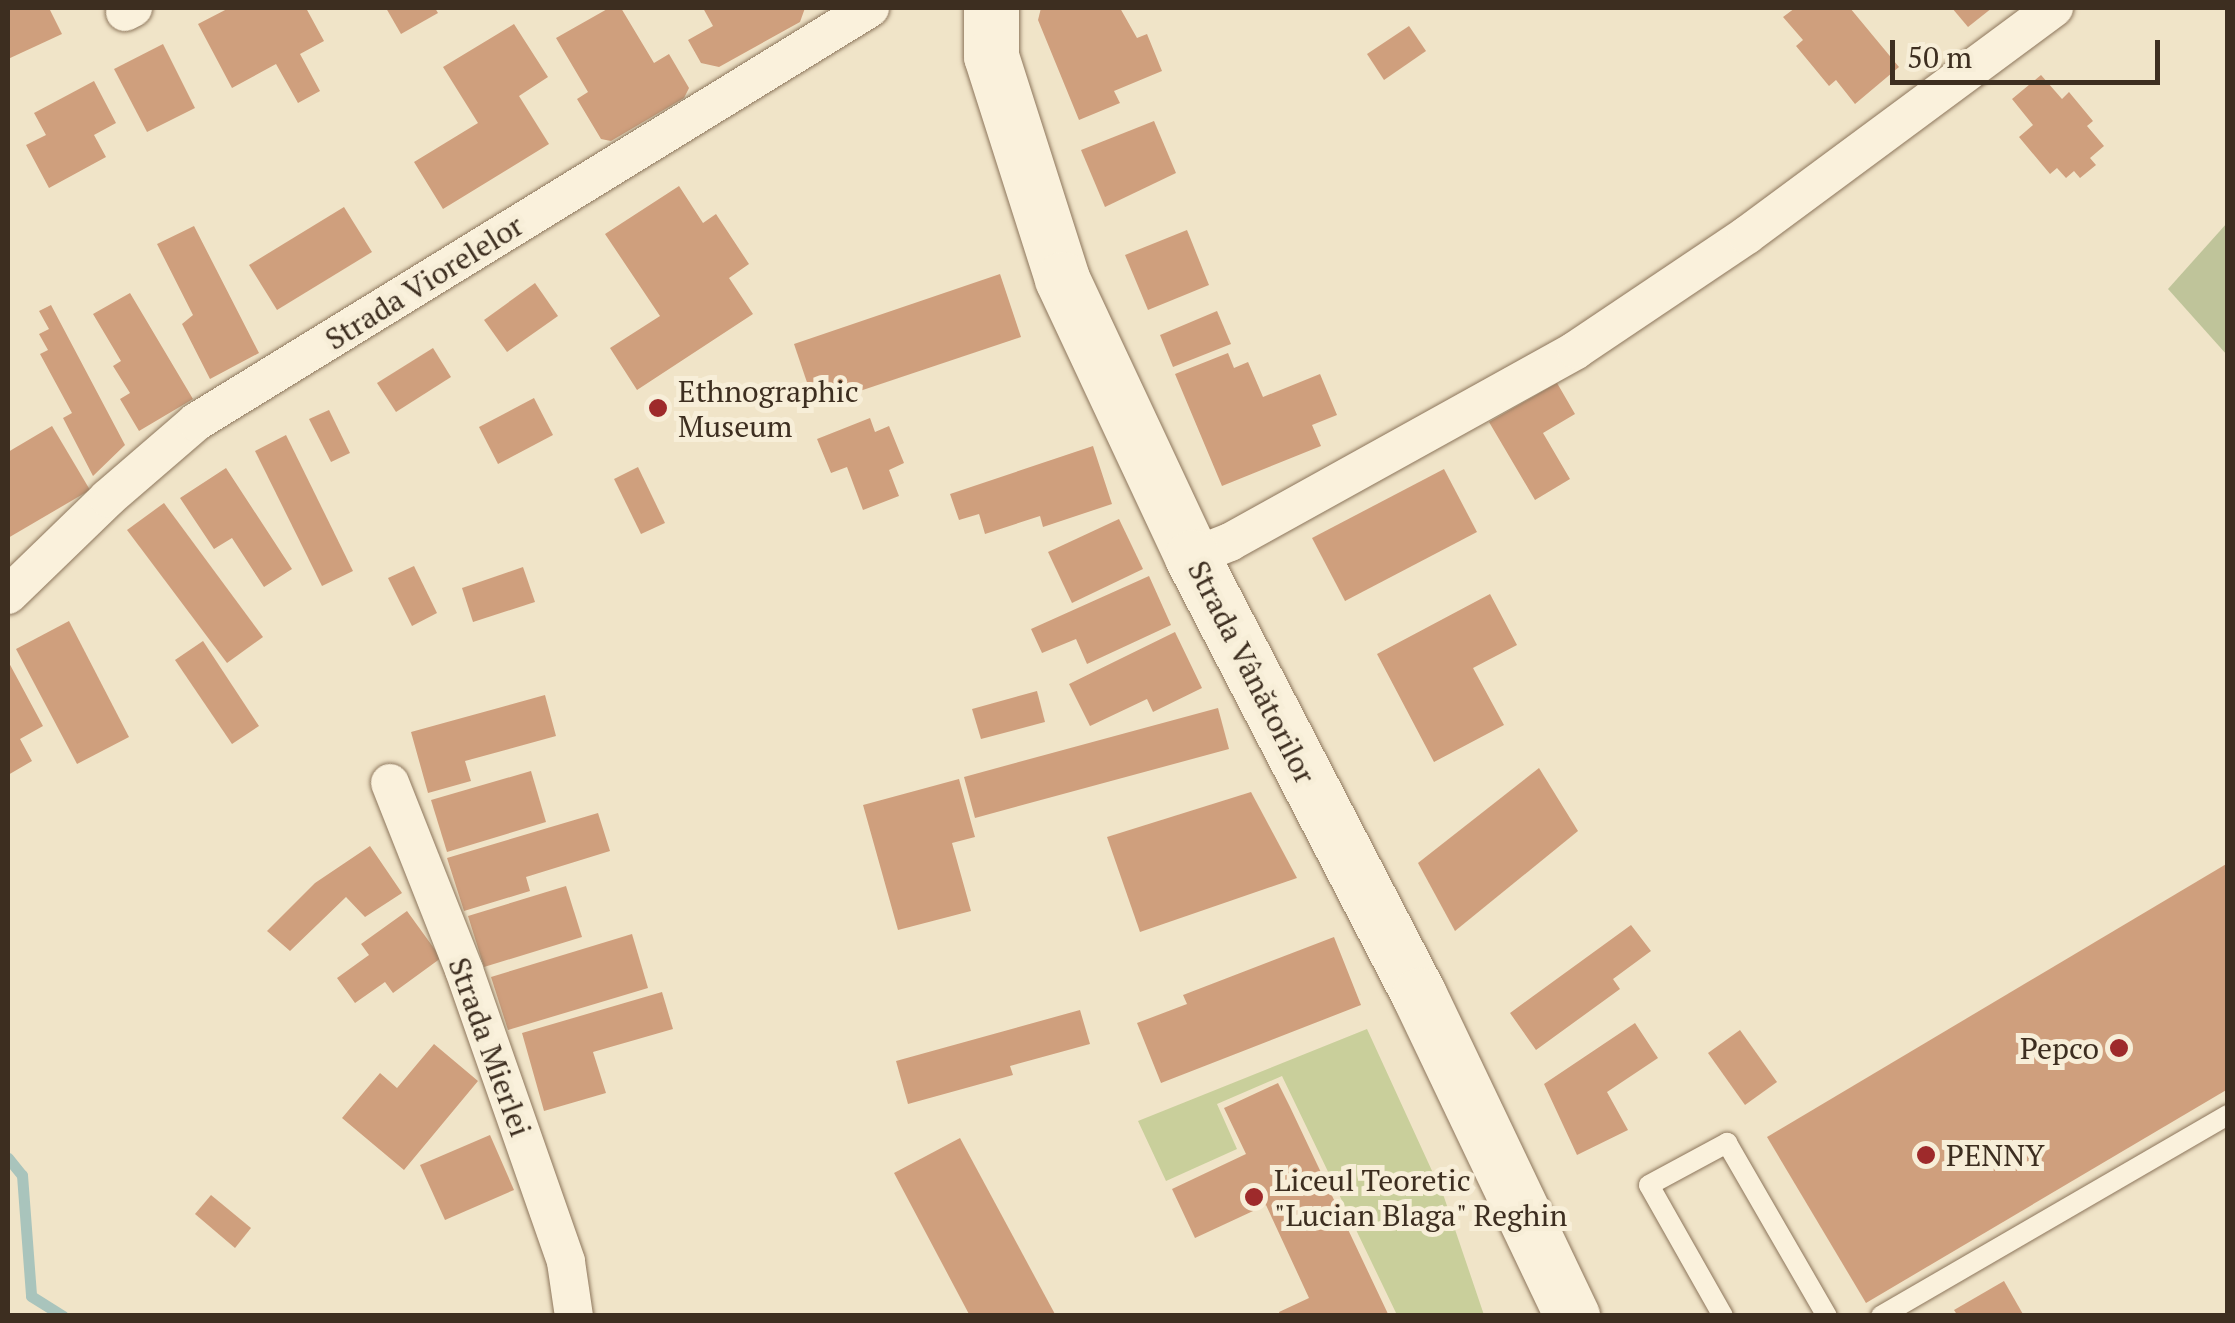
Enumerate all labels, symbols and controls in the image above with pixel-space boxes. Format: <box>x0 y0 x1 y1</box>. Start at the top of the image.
scale bar <box>1895 20 2165 82</box>
text: 50 m <box>1907 37 1972 77</box>
street label: Strada Viorelelor <box>318 207 530 357</box>
place label: Ethnographic Museum <box>678 373 859 444</box>
marker: Ethnographic Museum <box>647 397 669 419</box>
street label: Strada Vânătorilor <box>1180 554 1324 790</box>
street label: Strada Mierlei <box>441 953 539 1141</box>
place label: Pepco <box>2020 1030 2099 1066</box>
marker: Pepco <box>2108 1037 2130 1059</box>
place label: PENNY <box>1946 1137 2045 1173</box>
marker: PENNY <box>1915 1144 1937 1166</box>
place label: Liceul Teoretic "Lucian Blaga" Reghin <box>1274 1162 1568 1232</box>
marker: Liceul Teoretic "Lucian Blaga" Reghin <box>1243 1186 1265 1208</box>

